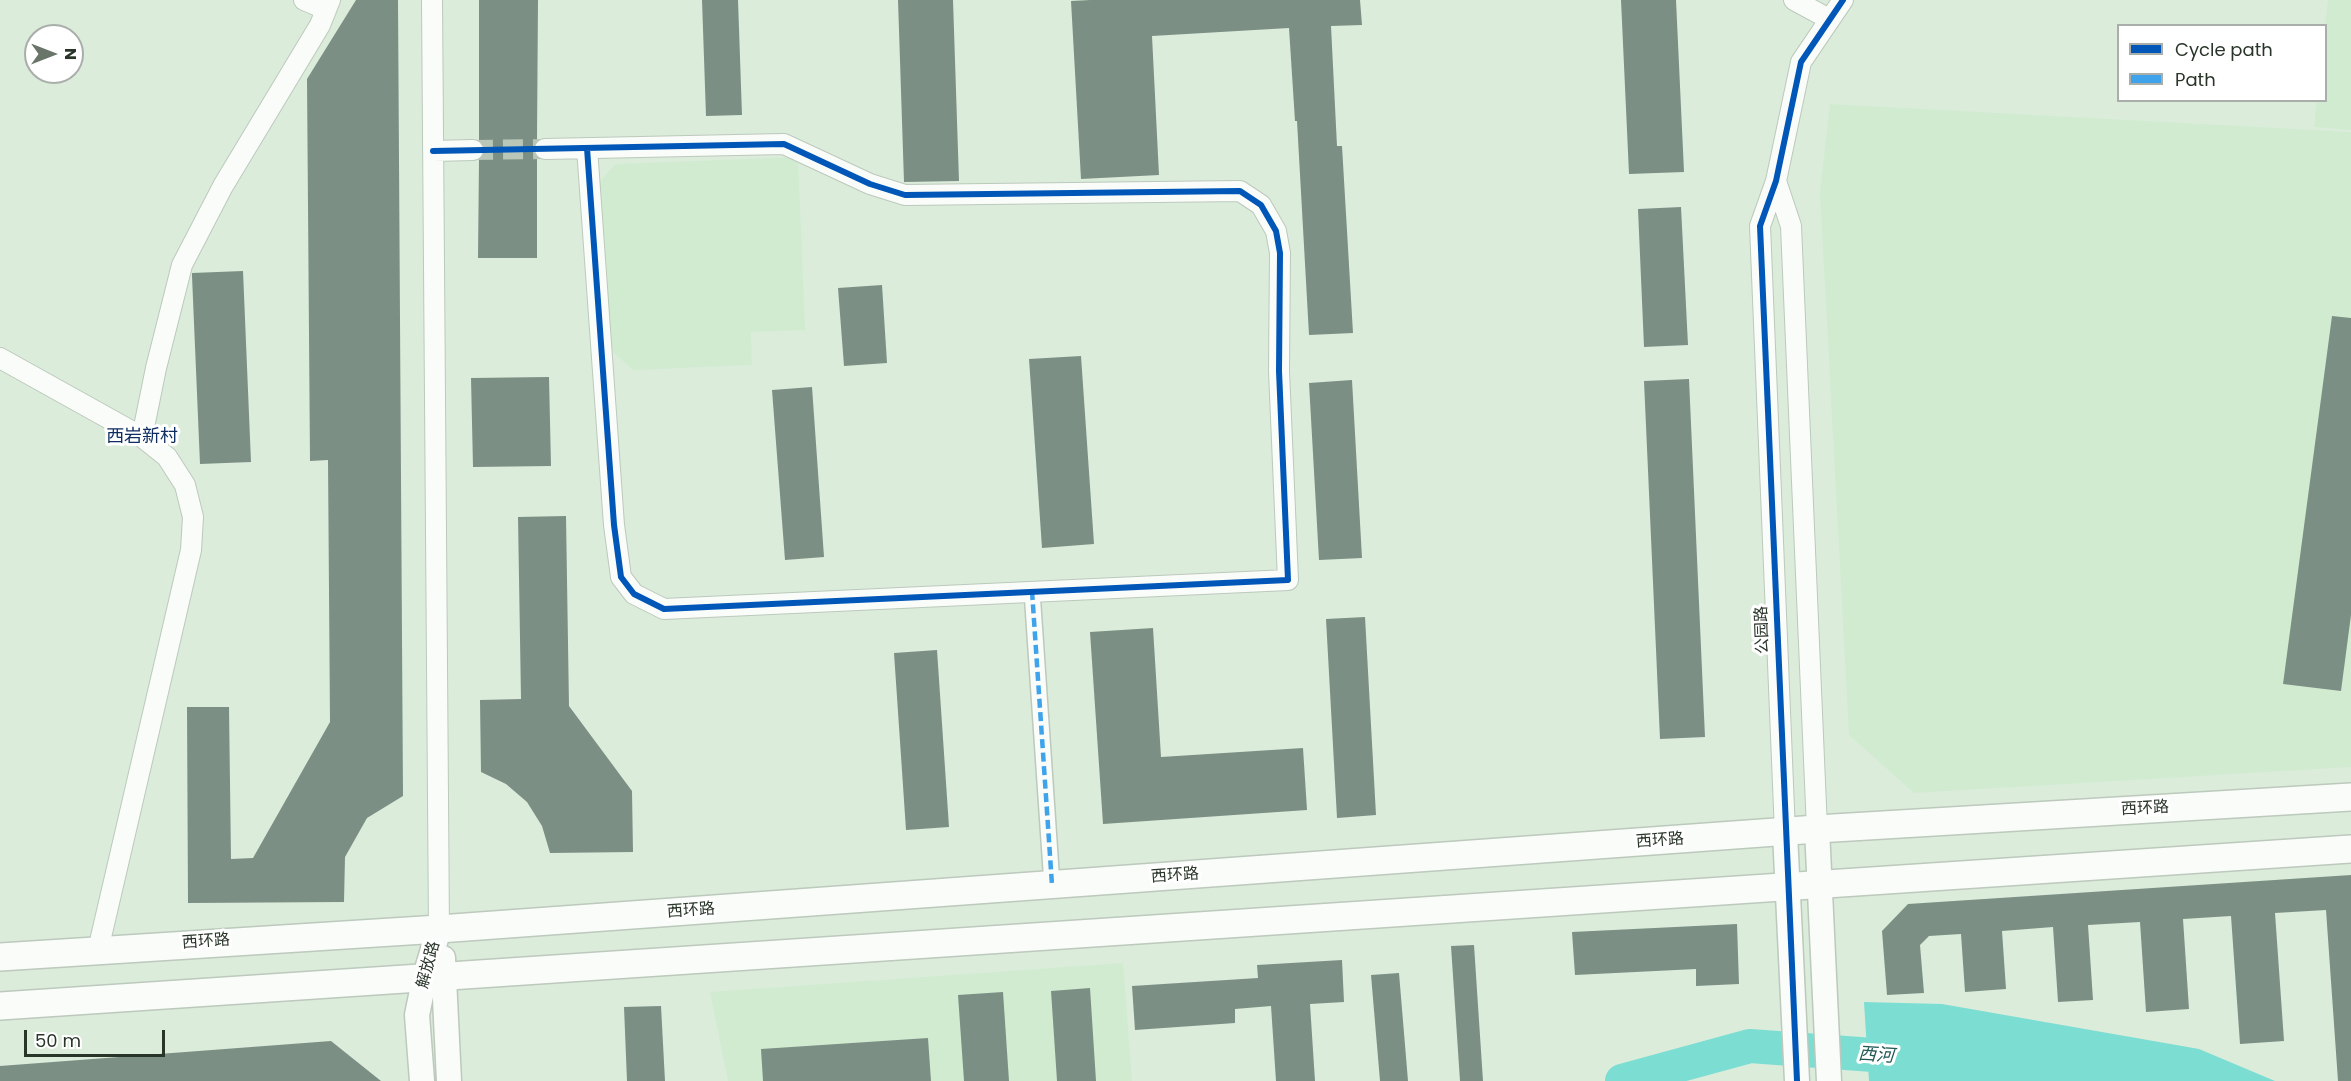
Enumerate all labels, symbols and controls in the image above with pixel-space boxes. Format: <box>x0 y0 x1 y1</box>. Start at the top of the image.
north arrow <box>24 24 84 84</box>
legend <box>2117 24 2327 102</box>
text: Cycle path <box>2175 37 2273 62</box>
text: N <box>59 48 82 60</box>
text: Path <box>2175 67 2216 92</box>
district label: 西岩新村 <box>106 426 178 448</box>
street label: 公园路 <box>1753 606 1773 654</box>
street label: 西环路 <box>2121 798 2169 820</box>
street label: 西环路 <box>1635 830 1685 852</box>
street label: 西环路 <box>1150 865 1200 887</box>
street label: 西环路 <box>666 900 716 922</box>
street label: 西环路 <box>181 931 231 953</box>
street label: 解放路 <box>414 939 444 991</box>
scale bar <box>27 1018 168 1056</box>
text: 50 m <box>35 1028 81 1053</box>
water label: 西河 <box>1857 1044 1895 1068</box>

